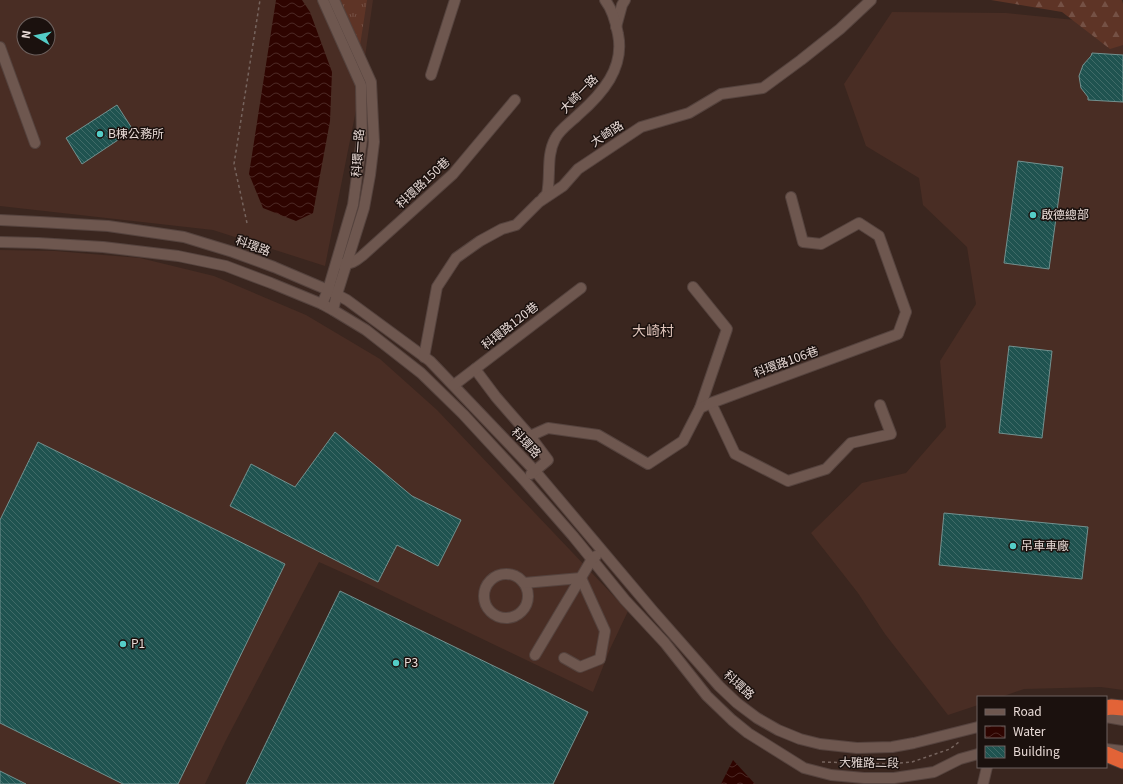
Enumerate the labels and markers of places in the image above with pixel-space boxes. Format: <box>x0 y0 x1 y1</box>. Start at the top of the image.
place label: B棟公務所 <box>108 124 164 141</box>
marker: B棟公務所 <box>95 129 105 139</box>
place label: 啟德總部 <box>1041 205 1089 222</box>
marker: 啟德總部 <box>1028 210 1038 220</box>
place label: 吊車車廠 <box>1021 536 1069 553</box>
marker: 吊車車廠 <box>1008 541 1018 551</box>
place label: P1 <box>131 634 145 651</box>
marker: P1 <box>118 639 128 649</box>
place label: P3 <box>404 653 418 670</box>
marker: P3 <box>391 658 401 668</box>

